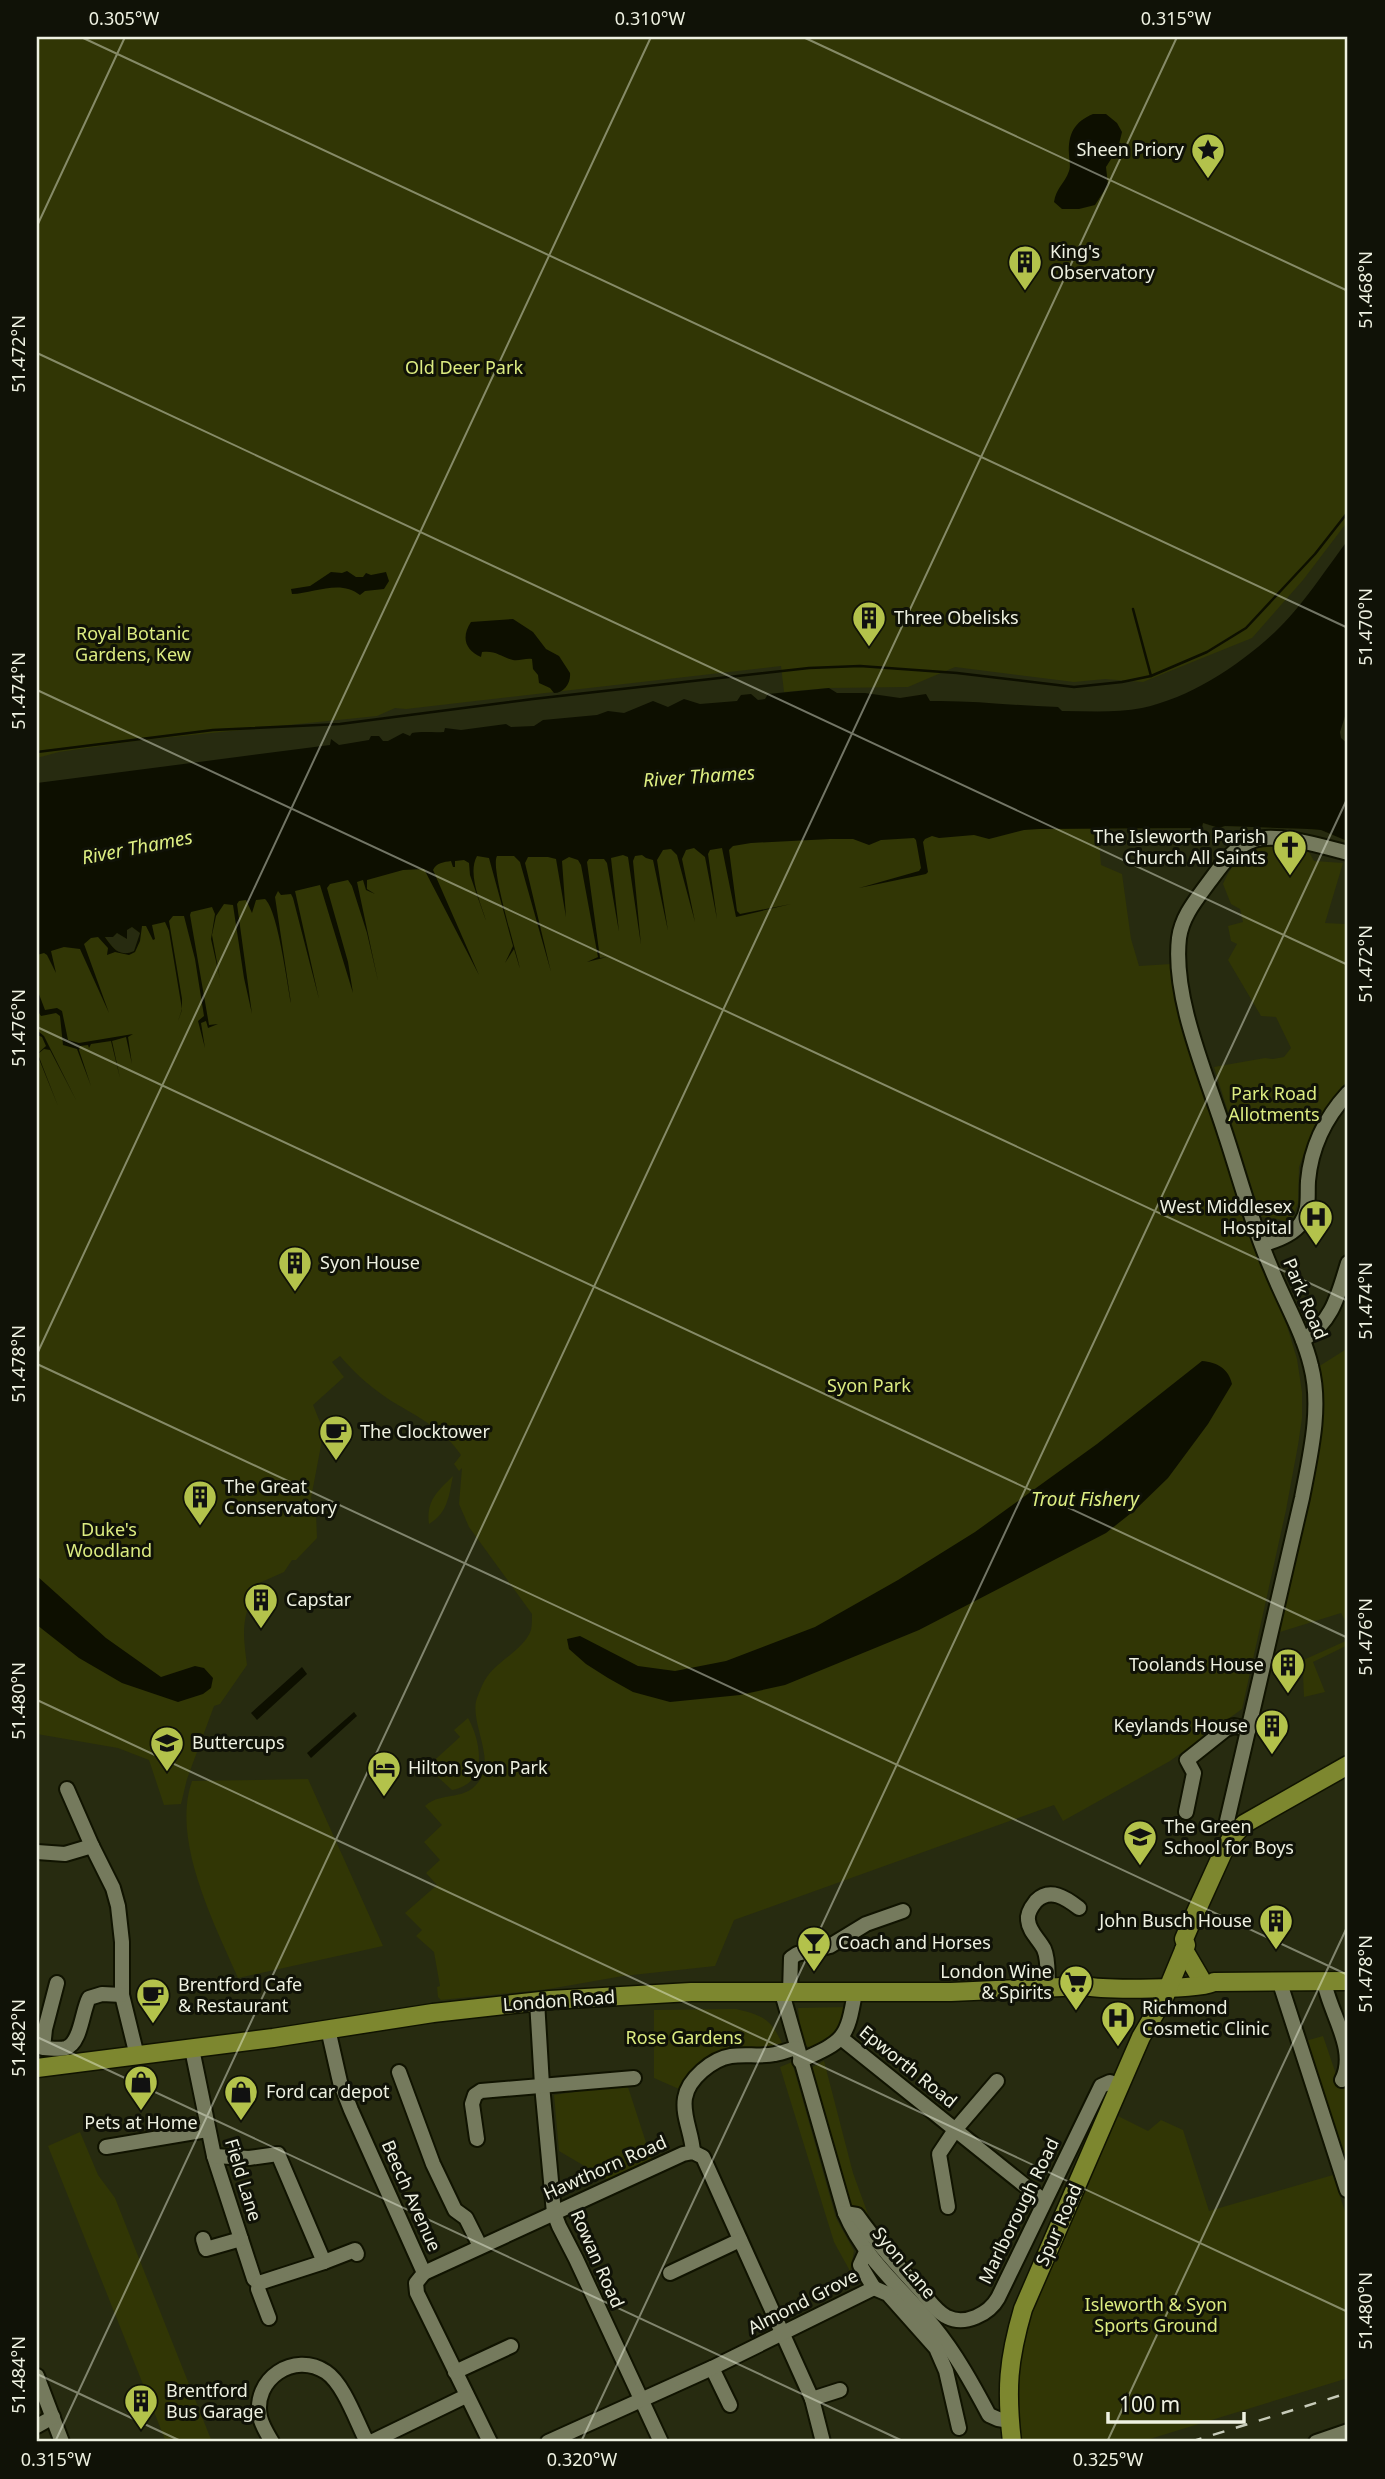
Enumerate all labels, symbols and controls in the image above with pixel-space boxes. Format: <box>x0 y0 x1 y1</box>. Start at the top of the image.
text: 0.305°W <box>89 6 159 30</box>
text: 0.310°W <box>615 6 685 30</box>
text: 0.315°W <box>1141 6 1211 30</box>
place icon: Sheen Priory <box>1189 131 1227 180</box>
place label: Sheen Priory <box>1076 137 1185 161</box>
place label: King's Observatory <box>1050 239 1155 284</box>
building icon: King's Observatory <box>1006 243 1044 292</box>
text: 51.468°N <box>1353 251 1377 329</box>
text: 51.472°N <box>6 315 30 393</box>
park label: Old Deer Park <box>405 355 523 379</box>
text: 51.470°N <box>1353 588 1377 666</box>
building icon: Three Obelisks <box>850 599 888 648</box>
place label: Three Obelisks <box>894 605 1019 629</box>
park label: Royal Botanic Gardens, Kew <box>75 621 191 666</box>
text: 51.474°N <box>6 652 30 730</box>
water label: River Thames <box>642 759 756 793</box>
water label: River Thames <box>79 824 195 870</box>
place label: The Isleworth Parish Church All Saints <box>1093 824 1266 869</box>
church icon: The Isleworth Parish Church All Saints <box>1271 828 1309 877</box>
text: 51.472°N <box>1353 925 1377 1003</box>
text: 51.476°N <box>6 989 30 1067</box>
park label: Park Road Allotments <box>1228 1081 1320 1126</box>
place label: West Middlesex Hospital <box>1160 1194 1292 1239</box>
hospital icon: West Middlesex Hospital <box>1297 1198 1335 1247</box>
building icon: Syon House <box>276 1244 314 1293</box>
place label: Syon House <box>320 1250 420 1274</box>
street label: Park Road <box>1278 1254 1334 1343</box>
text: 51.474°N <box>1353 1262 1377 1340</box>
text: 51.478°N <box>6 1325 30 1403</box>
park label: Syon Park <box>827 1373 911 1397</box>
cafe icon: The Clocktower <box>317 1413 355 1462</box>
place label: The Clocktower <box>360 1419 490 1443</box>
place label: The Great Conservatory <box>224 1474 338 1519</box>
building icon: The Great Conservatory <box>181 1478 219 1527</box>
water label: Trout Fishery <box>1031 1486 1140 1512</box>
park label: Duke's Woodland <box>66 1517 152 1562</box>
building icon: Capstar <box>242 1581 280 1630</box>
place label: Capstar <box>286 1587 352 1611</box>
text: 51.476°N <box>1353 1598 1377 1676</box>
building icon: Toolands House <box>1269 1646 1307 1695</box>
place label: Toolands House <box>1129 1652 1264 1676</box>
text: 51.480°N <box>6 1662 30 1740</box>
building icon: Keylands House <box>1253 1707 1291 1756</box>
place label: Keylands House <box>1114 1713 1248 1737</box>
school or university icon: Buttercups <box>148 1724 186 1773</box>
place label: Buttercups <box>192 1730 285 1754</box>
hotel icon: Hilton Syon Park <box>365 1749 403 1798</box>
place label: Hilton Syon Park <box>408 1755 548 1779</box>
place label: The Green School for Boys <box>1164 1814 1294 1859</box>
school or university icon: The Green School for Boys <box>1121 1818 1159 1867</box>
building icon: John Busch House <box>1257 1902 1295 1951</box>
place label: John Busch House <box>1097 1908 1252 1932</box>
bar icon: Coach and Horses <box>795 1924 833 1973</box>
place label: Coach and Horses <box>838 1930 991 1954</box>
text: 51.478°N <box>1353 1935 1377 2013</box>
place label: London Wine & Spirits <box>940 1959 1052 2004</box>
supermarket icon: London Wine & Spirits <box>1057 1963 1095 2012</box>
place label: Brentford Cafe & Restaurant <box>178 1972 302 2017</box>
cafe icon: Brentford Cafe & Restaurant <box>134 1976 172 2025</box>
street label: London Road <box>502 1984 616 2016</box>
place label: Richmond Cosmetic Clinic <box>1142 1995 1270 2040</box>
text: 51.482°N <box>6 1999 30 2077</box>
hospital icon: Richmond Cosmetic Clinic <box>1099 1999 1137 2048</box>
street label: Epworth Road <box>855 2020 962 2113</box>
park label: Rose Gardens <box>626 2025 742 2049</box>
shop icon: Pets at Home <box>122 2063 160 2112</box>
shop icon: Ford car depot <box>222 2073 260 2122</box>
place label: Ford car depot <box>266 2079 390 2103</box>
place label: Pets at Home <box>84 2110 198 2134</box>
street label: Hawthorn Road <box>539 2129 670 2205</box>
street label: Marlborough Road <box>972 2134 1064 2288</box>
street label: Field Lane <box>220 2135 268 2224</box>
street label: Beech Avenue <box>377 2136 447 2255</box>
street label: Spur Road <box>1029 2180 1087 2269</box>
street label: Rowan Road <box>566 2206 630 2311</box>
street label: Syon Lane <box>868 2221 942 2303</box>
street label: Almond Grove <box>743 2263 862 2339</box>
text: 51.480°N <box>1353 2272 1377 2350</box>
park label: Isleworth & Syon Sports Ground <box>1085 2292 1227 2337</box>
text: 51.484°N <box>6 2336 30 2414</box>
place label: Brentford Bus Garage <box>166 2378 264 2423</box>
scale bar <box>1108 2381 1245 2425</box>
building icon: Brentford Bus Garage <box>122 2382 160 2431</box>
text: 100 m <box>1119 2390 1180 2418</box>
text: 0.315°W <box>21 2447 91 2471</box>
text: 0.320°W <box>547 2447 617 2471</box>
text: 0.325°W <box>1073 2447 1143 2471</box>

